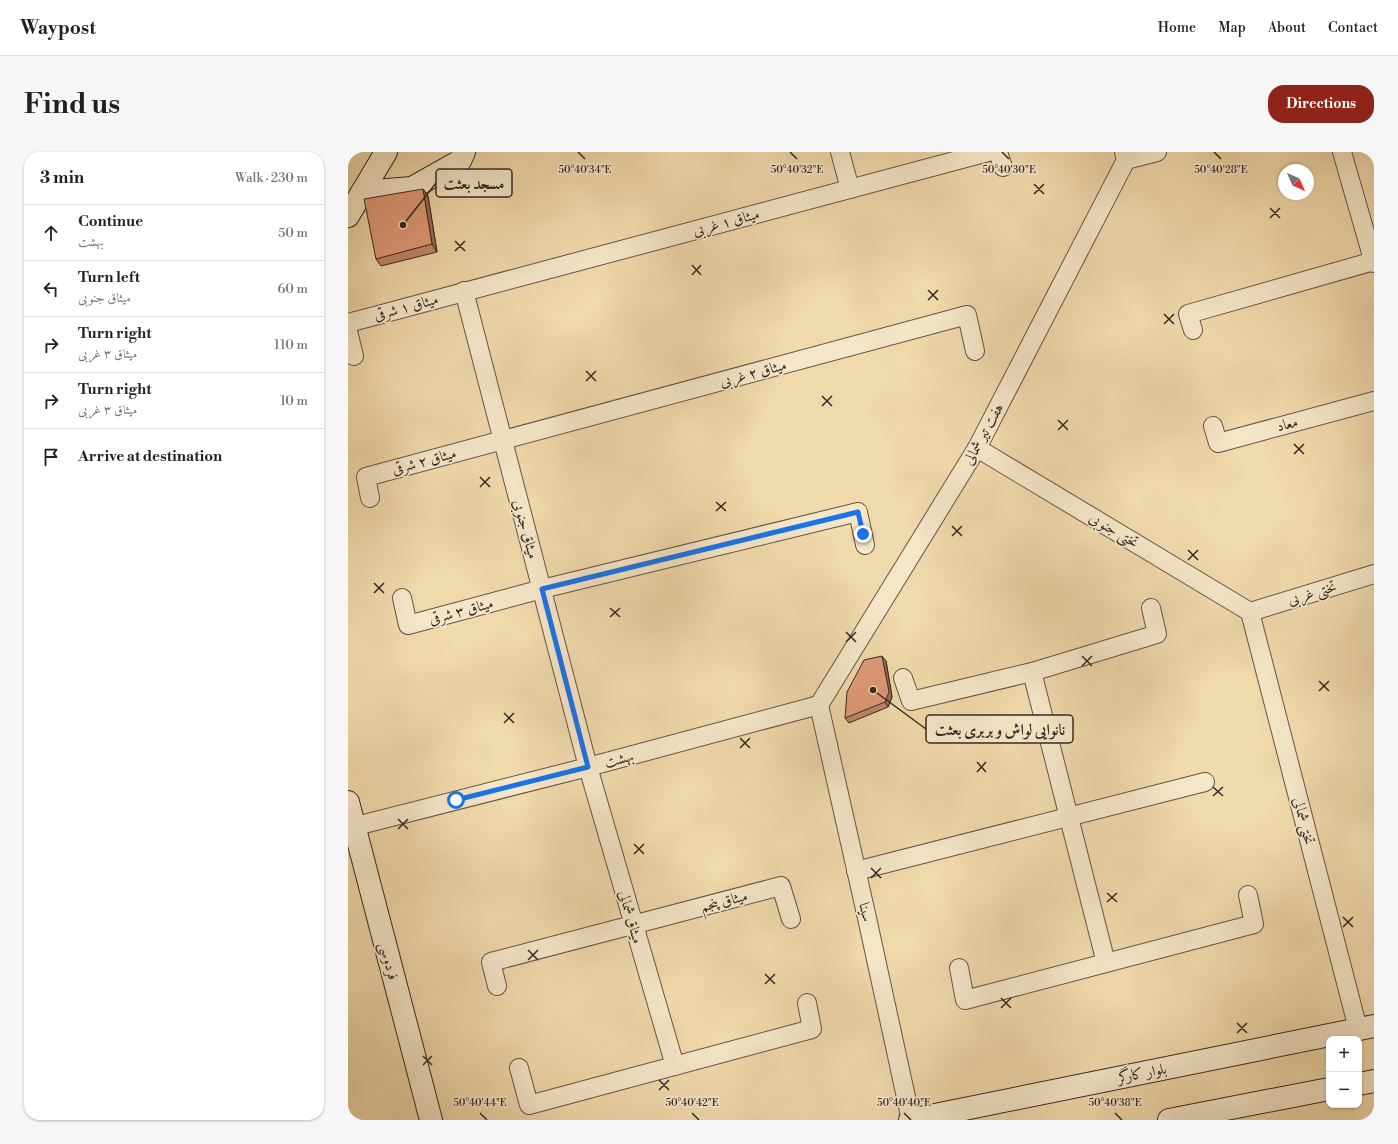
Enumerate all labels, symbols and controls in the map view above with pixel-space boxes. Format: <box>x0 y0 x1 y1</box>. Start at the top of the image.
text: Waypost <box>20 16 96 40</box>
text: Home <box>1158 19 1196 37</box>
text: Map <box>1218 19 1246 37</box>
text: About <box>1268 19 1306 37</box>
text: Contact <box>1328 19 1378 37</box>
button: Directions <box>1268 85 1374 123</box>
text: Find us <box>24 87 120 122</box>
text: 50°40'34"E <box>558 164 612 176</box>
text: 50°40'32"E <box>771 164 823 176</box>
text: 50°40'30"E <box>982 164 1036 176</box>
text: 50°40'28"E <box>1194 164 1248 176</box>
north arrow <box>1278 164 1314 200</box>
text: 3 min <box>40 167 84 189</box>
callout: مسجد بعثت <box>436 169 512 197</box>
text: Walk · 230 m <box>235 170 308 186</box>
text: مسجد بعثت <box>444 174 504 194</box>
street label: میثاق ۱ غربی <box>691 204 762 241</box>
text: Continue <box>78 212 143 231</box>
icon: ahead <box>40 222 62 244</box>
text: 50 m <box>278 225 308 241</box>
text: بهشت <box>78 234 104 250</box>
text: Turn left <box>78 268 140 287</box>
icon: left <box>40 278 62 300</box>
text: 60 m <box>277 281 308 297</box>
text: میثاق جنوبی <box>78 290 131 306</box>
street label: میثاق ۱ شرقی <box>372 290 440 325</box>
text: Turn right <box>78 324 152 343</box>
icon: right <box>40 334 62 356</box>
text: 110 m <box>274 337 308 353</box>
text: میثاق ۳ غربی <box>78 346 137 362</box>
street label: میثاق ۲ غربی <box>718 355 789 392</box>
text: Turn right <box>78 380 152 399</box>
icon: right <box>40 390 62 412</box>
text: 10 m <box>280 393 308 409</box>
street label: هفت تیر شمالی <box>959 400 1008 468</box>
text: میثاق ۳ غربی <box>78 402 137 418</box>
street label: معاد <box>1274 413 1300 436</box>
street label: میثاق ۲ شرقی <box>390 444 458 479</box>
icon: arrive <box>40 446 62 468</box>
text: Arrive at destination <box>78 447 222 466</box>
street label: میثاق جنوبی <box>507 497 543 561</box>
street label: تختی جنوبی <box>1085 508 1142 553</box>
route end <box>854 525 872 543</box>
street label: تختی غربی <box>1285 577 1339 611</box>
street label: میثاق ۳ شرقی <box>427 594 495 629</box>
callout: نانوایی لواش و بربری بعثت <box>926 715 1073 743</box>
text: نانوایی لواش و بربری بعثت <box>935 720 1065 740</box>
street label: بهشت <box>602 746 636 773</box>
route start <box>447 791 465 809</box>
street label: تختی شمالی <box>1287 795 1319 847</box>
street label: میثاق پنجم <box>699 886 751 920</box>
street label: میثاق شمالی <box>614 888 647 946</box>
street label: سینا <box>854 901 877 924</box>
street label: فردوسی <box>373 940 403 982</box>
map controls <box>1326 1036 1362 1108</box>
button: + <box>1326 1036 1362 1072</box>
street label: بلوار کارگر <box>1114 1058 1168 1088</box>
button: − <box>1326 1072 1362 1108</box>
text: 50°40'44"E <box>453 1097 507 1109</box>
text: 50°40'42"E <box>665 1097 719 1109</box>
text: 50°40'40"E <box>877 1097 931 1109</box>
text: 50°40'38"E <box>1088 1097 1142 1109</box>

